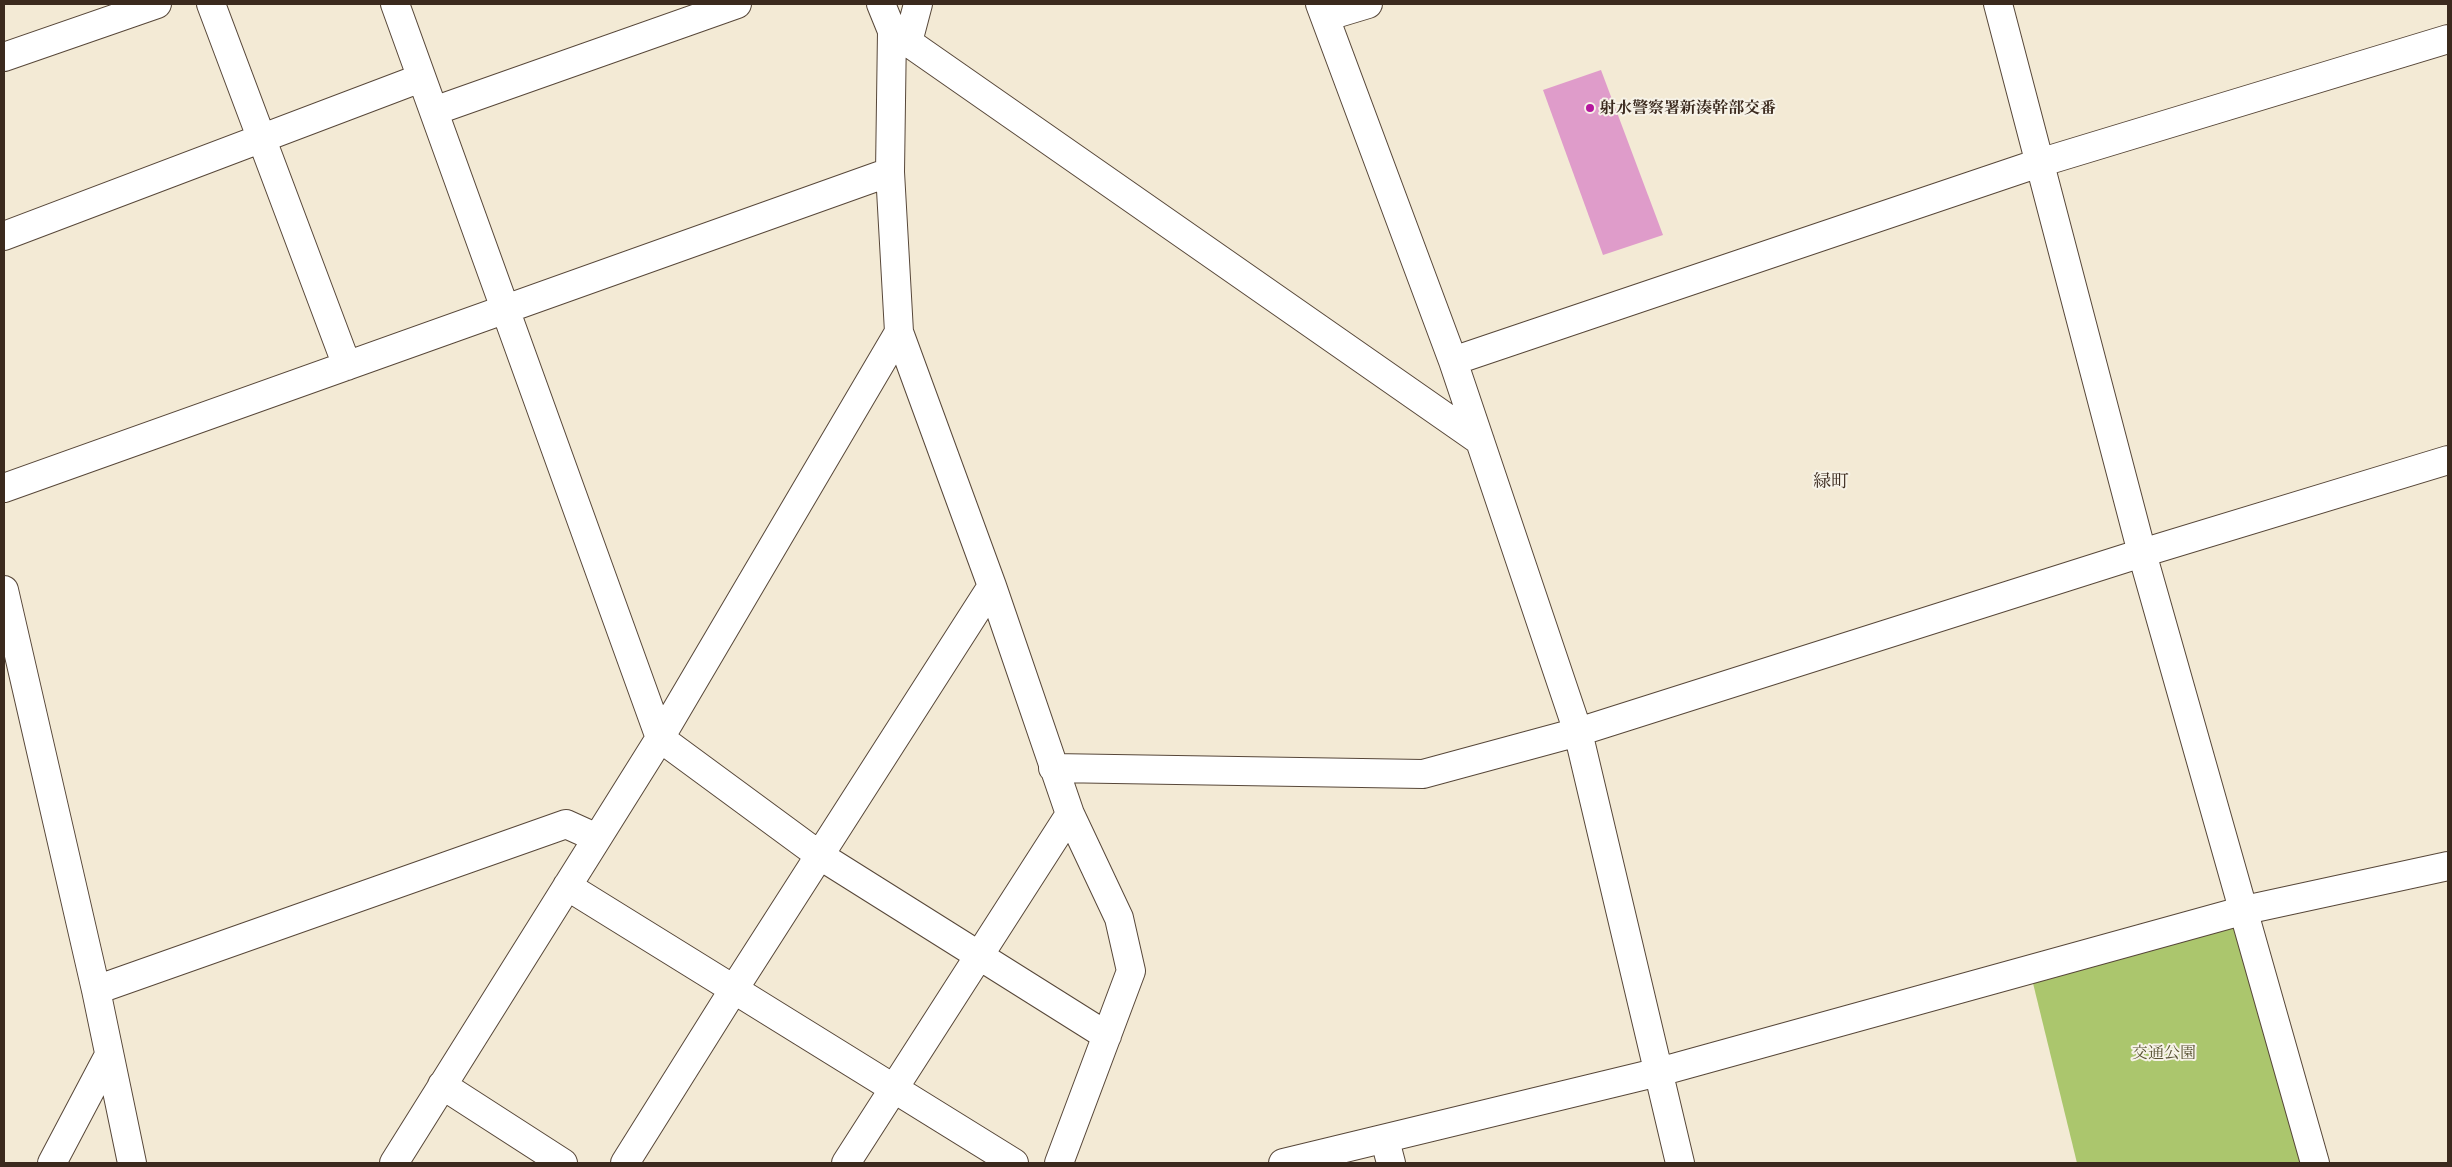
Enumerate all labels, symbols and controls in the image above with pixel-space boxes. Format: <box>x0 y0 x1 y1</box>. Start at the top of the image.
place label: 射水警察署新湊幹部交番 <box>1600 98 1776 118</box>
marker: 射水警察署新湊幹部交番 <box>1584 102 1596 114</box>
district label: 緑町 <box>1813 471 1849 493</box>
park label: 交通公園 <box>2132 1043 2196 1063</box>

